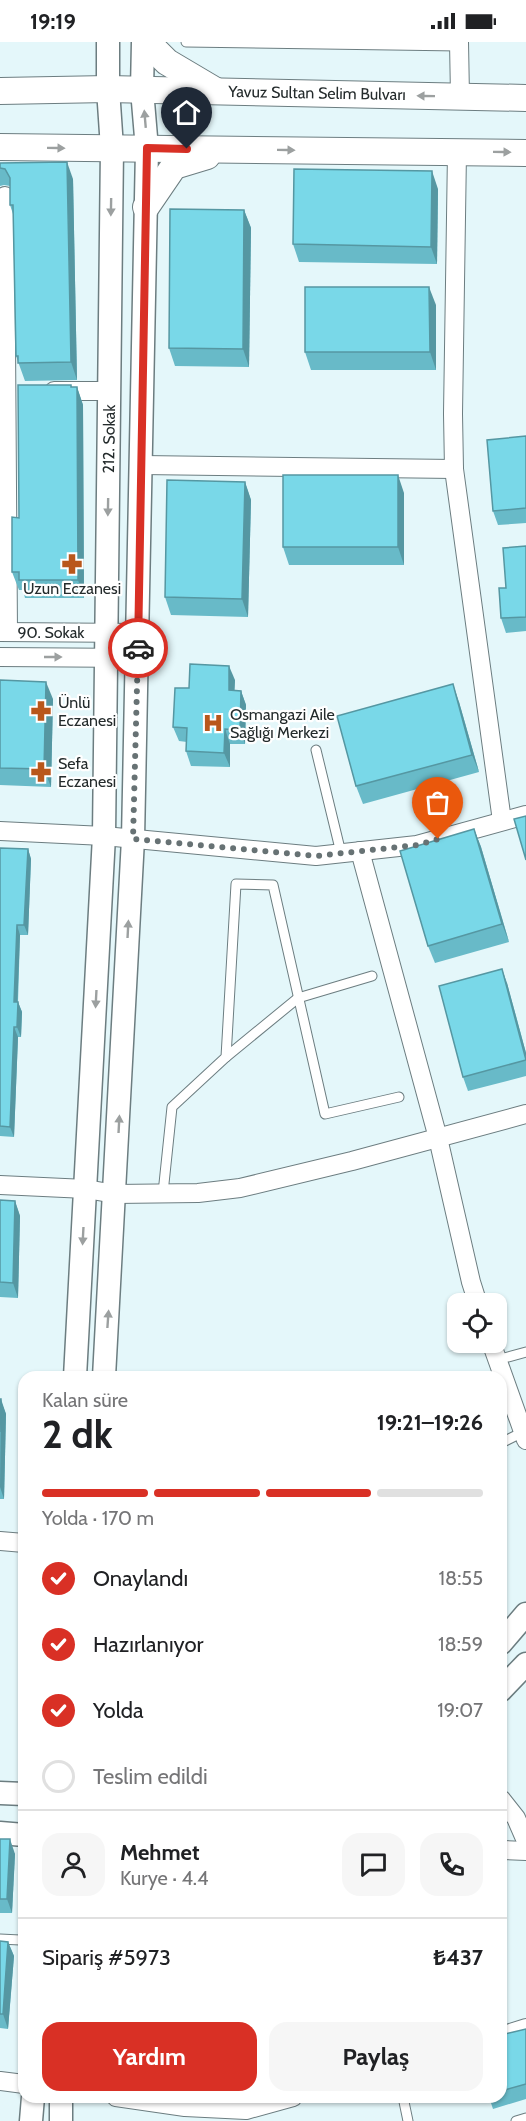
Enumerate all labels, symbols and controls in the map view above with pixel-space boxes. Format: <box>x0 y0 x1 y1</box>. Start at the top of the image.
text: 19:19 <box>30 8 76 35</box>
street label: Yavuz Sultan Selim Bulvarı <box>227 82 406 104</box>
pin <box>161 87 212 149</box>
one-way arrow <box>416 91 435 100</box>
icon: home <box>170 96 203 129</box>
one-way arrow <box>140 110 150 129</box>
one-way arrow <box>46 143 65 153</box>
one-way arrow <box>276 145 295 155</box>
one-way arrow <box>492 148 511 157</box>
one-way arrow <box>106 197 116 216</box>
street label: 212. Sokak <box>99 404 119 474</box>
one-way arrow <box>103 497 113 516</box>
pharmacy icon: Uzun Eczanesi <box>60 552 84 576</box>
place label: Uzun Eczanesi <box>23 579 121 598</box>
courier <box>108 618 168 678</box>
street label: 90. Sokak <box>18 623 85 642</box>
icon: car <box>122 632 155 665</box>
one-way arrow <box>44 652 63 662</box>
place label: Ünlü Eczanesi <box>58 693 116 730</box>
pharmacy icon: Ünlü Eczanesi <box>29 699 53 723</box>
place label: Osmangazi Aile Sağlığı Merkezi <box>230 705 335 742</box>
hospital icon: Osmangazi Aile Sağlığı Merkezi <box>201 711 225 735</box>
place label: Sefa Eczanesi <box>58 754 116 791</box>
pharmacy icon: Sefa Eczanesi <box>29 760 53 784</box>
pin <box>412 777 463 839</box>
icon: bag <box>421 786 454 819</box>
one-way arrow <box>124 920 133 939</box>
one-way arrow <box>91 990 100 1009</box>
one-way arrow <box>114 1114 123 1133</box>
one-way arrow <box>78 1227 88 1246</box>
map controls <box>447 1293 507 1353</box>
button: locate <box>447 1293 507 1353</box>
one-way arrow <box>103 1309 112 1328</box>
text: Kalan süre <box>42 1388 128 1412</box>
text: 19:21–19:26 <box>377 1409 483 1436</box>
text: 2 dk <box>42 1410 113 1458</box>
text: Yolda · 170 m <box>42 1506 154 1530</box>
icon: check <box>42 1562 75 1595</box>
text: Onaylandı <box>93 1565 188 1592</box>
text: 18:55 <box>439 1566 483 1590</box>
icon: check <box>42 1628 75 1661</box>
text: Hazırlanıyor <box>93 1631 204 1658</box>
text: 18:59 <box>438 1632 483 1656</box>
icon: check <box>42 1694 75 1727</box>
text: Yolda <box>93 1697 144 1724</box>
text: 19:07 <box>437 1698 483 1722</box>
text: Teslim edildi <box>93 1763 208 1790</box>
button: person <box>42 1833 105 1896</box>
button: chat <box>342 1833 405 1896</box>
button: phone <box>420 1833 483 1896</box>
text: Mehmet <box>120 1839 200 1866</box>
text: Kurye · 4.4 <box>120 1866 209 1890</box>
text: Sipariş #5973 <box>42 1944 171 1971</box>
text: ₺437 <box>433 1944 483 1971</box>
button: Yardım <box>42 2022 257 2091</box>
button: Paylaş <box>269 2022 483 2091</box>

